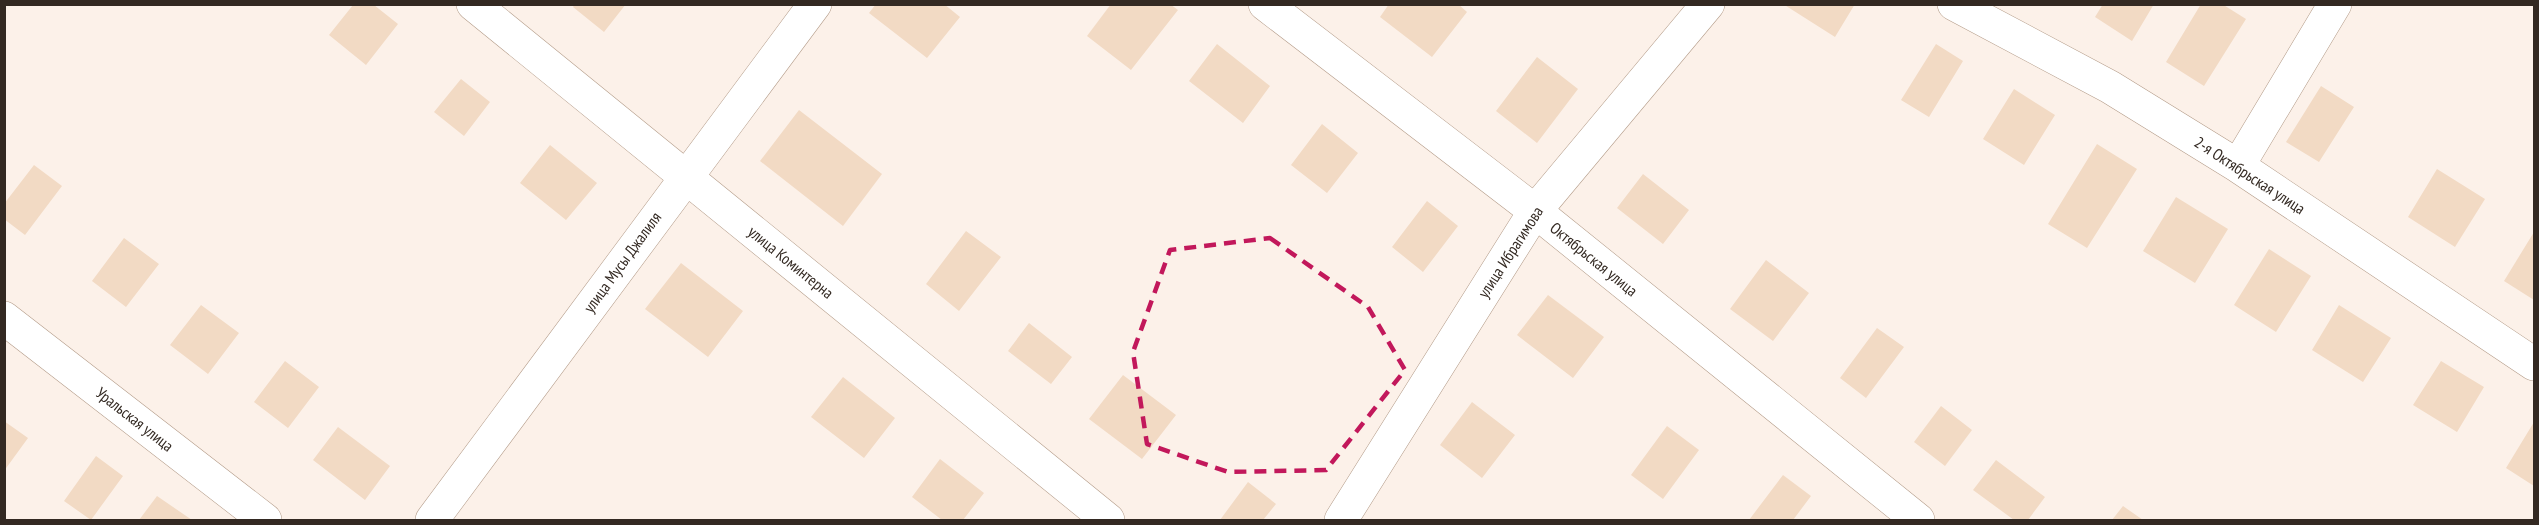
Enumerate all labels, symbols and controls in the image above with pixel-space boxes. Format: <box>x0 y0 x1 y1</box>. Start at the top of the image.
street label: 2-я Октябрьская улица <box>2191 132 2309 218</box>
street label: улица Ибрагимова <box>1473 202 1547 302</box>
street label: улица Мусы Джалиля <box>579 208 665 316</box>
street label: Октябрьская улица <box>1546 218 1642 300</box>
street label: улица Коминтерна <box>744 221 838 303</box>
street label: Уральская улица <box>92 383 178 455</box>

